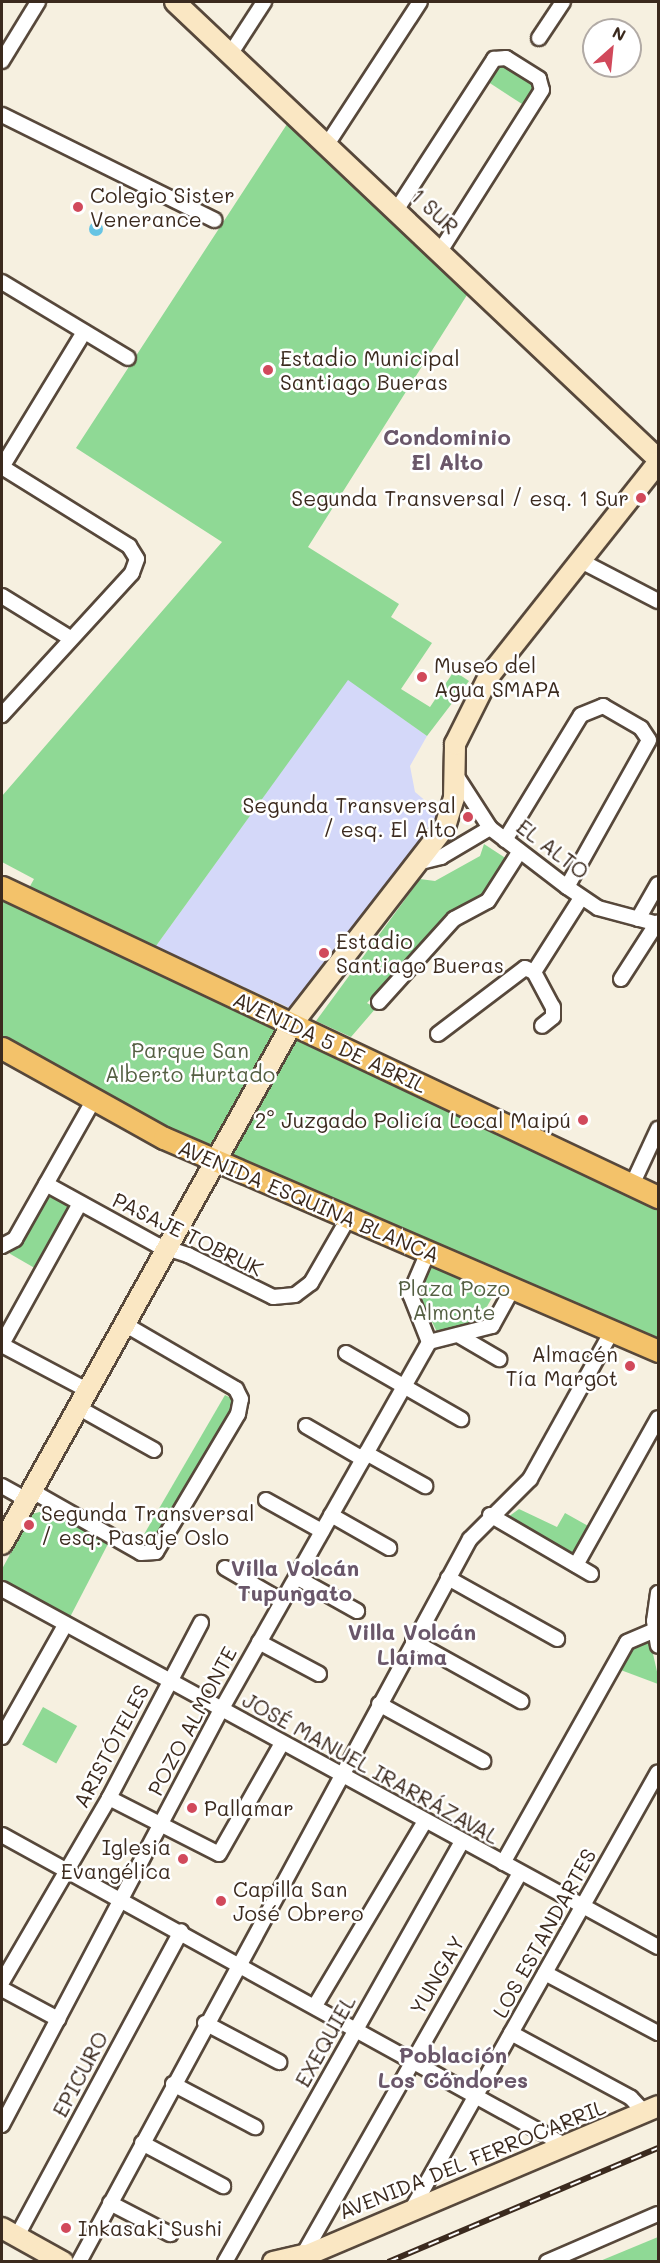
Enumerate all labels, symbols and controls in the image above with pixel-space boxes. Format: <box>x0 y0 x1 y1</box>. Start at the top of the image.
north arrow <box>582 18 642 78</box>
text: N <box>609 21 630 45</box>
place label: Colegio Sister Venerance <box>90 182 235 232</box>
street label: 1 SUR <box>406 183 464 239</box>
marker: Colegio Sister Venerance <box>71 200 85 214</box>
place label: Estadio Municipal Santiago Bueras <box>280 345 460 395</box>
marker: Estadio Municipal Santiago Bueras <box>261 363 275 377</box>
district label: Condominio El Alto <box>383 423 511 475</box>
place label: Segunda Transversal / esq. 1 Sur <box>291 485 629 511</box>
marker: Segunda Transversal / esq. 1 Sur <box>634 491 648 505</box>
place label: Museo del Agua SMAPA <box>434 652 561 702</box>
marker: Museo del Agua SMAPA <box>415 670 429 684</box>
place label: Segunda Transversal / esq. El Alto <box>242 792 456 842</box>
marker: Segunda Transversal / esq. El Alto <box>461 810 475 824</box>
street label: EL ALTO <box>512 814 594 884</box>
place label: Estadio Santiago Bueras <box>336 928 504 978</box>
marker: Estadio Santiago Bueras <box>317 946 331 960</box>
street label: AVENIDA 5 DE ABRIL <box>229 986 431 1098</box>
park label: Parque San Alberto Hurtado <box>105 1037 275 1087</box>
place label: 2° Juzgado Policía Local Maipú <box>255 1107 571 1133</box>
marker: 2° Juzgado Policía Local Maipú <box>576 1113 590 1127</box>
street label: AVENIDA ESQUINA BLANCA <box>175 1134 443 1268</box>
street label: PASAJE TOBRUK <box>109 1187 267 1281</box>
park label: Plaza Pozo Almonte <box>398 1275 510 1325</box>
place label: Almacén Tía Margot <box>506 1341 618 1391</box>
marker: Almacén Tía Margot <box>623 1359 637 1373</box>
place label: Segunda Transversal / esq. Pasaje Oslo <box>41 1500 255 1550</box>
marker: Segunda Transversal / esq. Pasaje Oslo <box>22 1518 36 1532</box>
district label: Villa Volcán Tupungato <box>231 1554 359 1606</box>
district label: Villa Volcán Llaima <box>348 1618 476 1670</box>
street label: POZO ALMONTE <box>142 1642 242 1800</box>
street label: ARISTÓTELES <box>68 1680 154 1812</box>
street label: JOSÉ MANUEL IRARRÁZAVAL <box>238 1687 504 1849</box>
place label: Pallamar <box>204 1795 294 1821</box>
marker: Pallamar <box>185 1801 199 1815</box>
place label: Iglesia Evangélica <box>61 1834 171 1884</box>
street label: LOS ESTANDARTES <box>487 1844 601 2022</box>
marker: Iglesia Evangélica <box>176 1852 190 1866</box>
place label: Capilla San José Obrero <box>233 1876 363 1926</box>
marker: Capilla San José Obrero <box>214 1894 228 1908</box>
street label: YUNGAY <box>404 1931 470 2019</box>
street label: EXEQUIEL <box>290 1991 360 2091</box>
street label: EPICURO <box>47 2027 113 2121</box>
district label: Población Los Cóndores <box>378 2041 528 2092</box>
street label: AVENIDA DEL FERROCARRIL <box>335 2094 609 2224</box>
place label: Inkasaki Sushi <box>78 2215 222 2241</box>
marker: Inkasaki Sushi <box>59 2221 73 2235</box>

